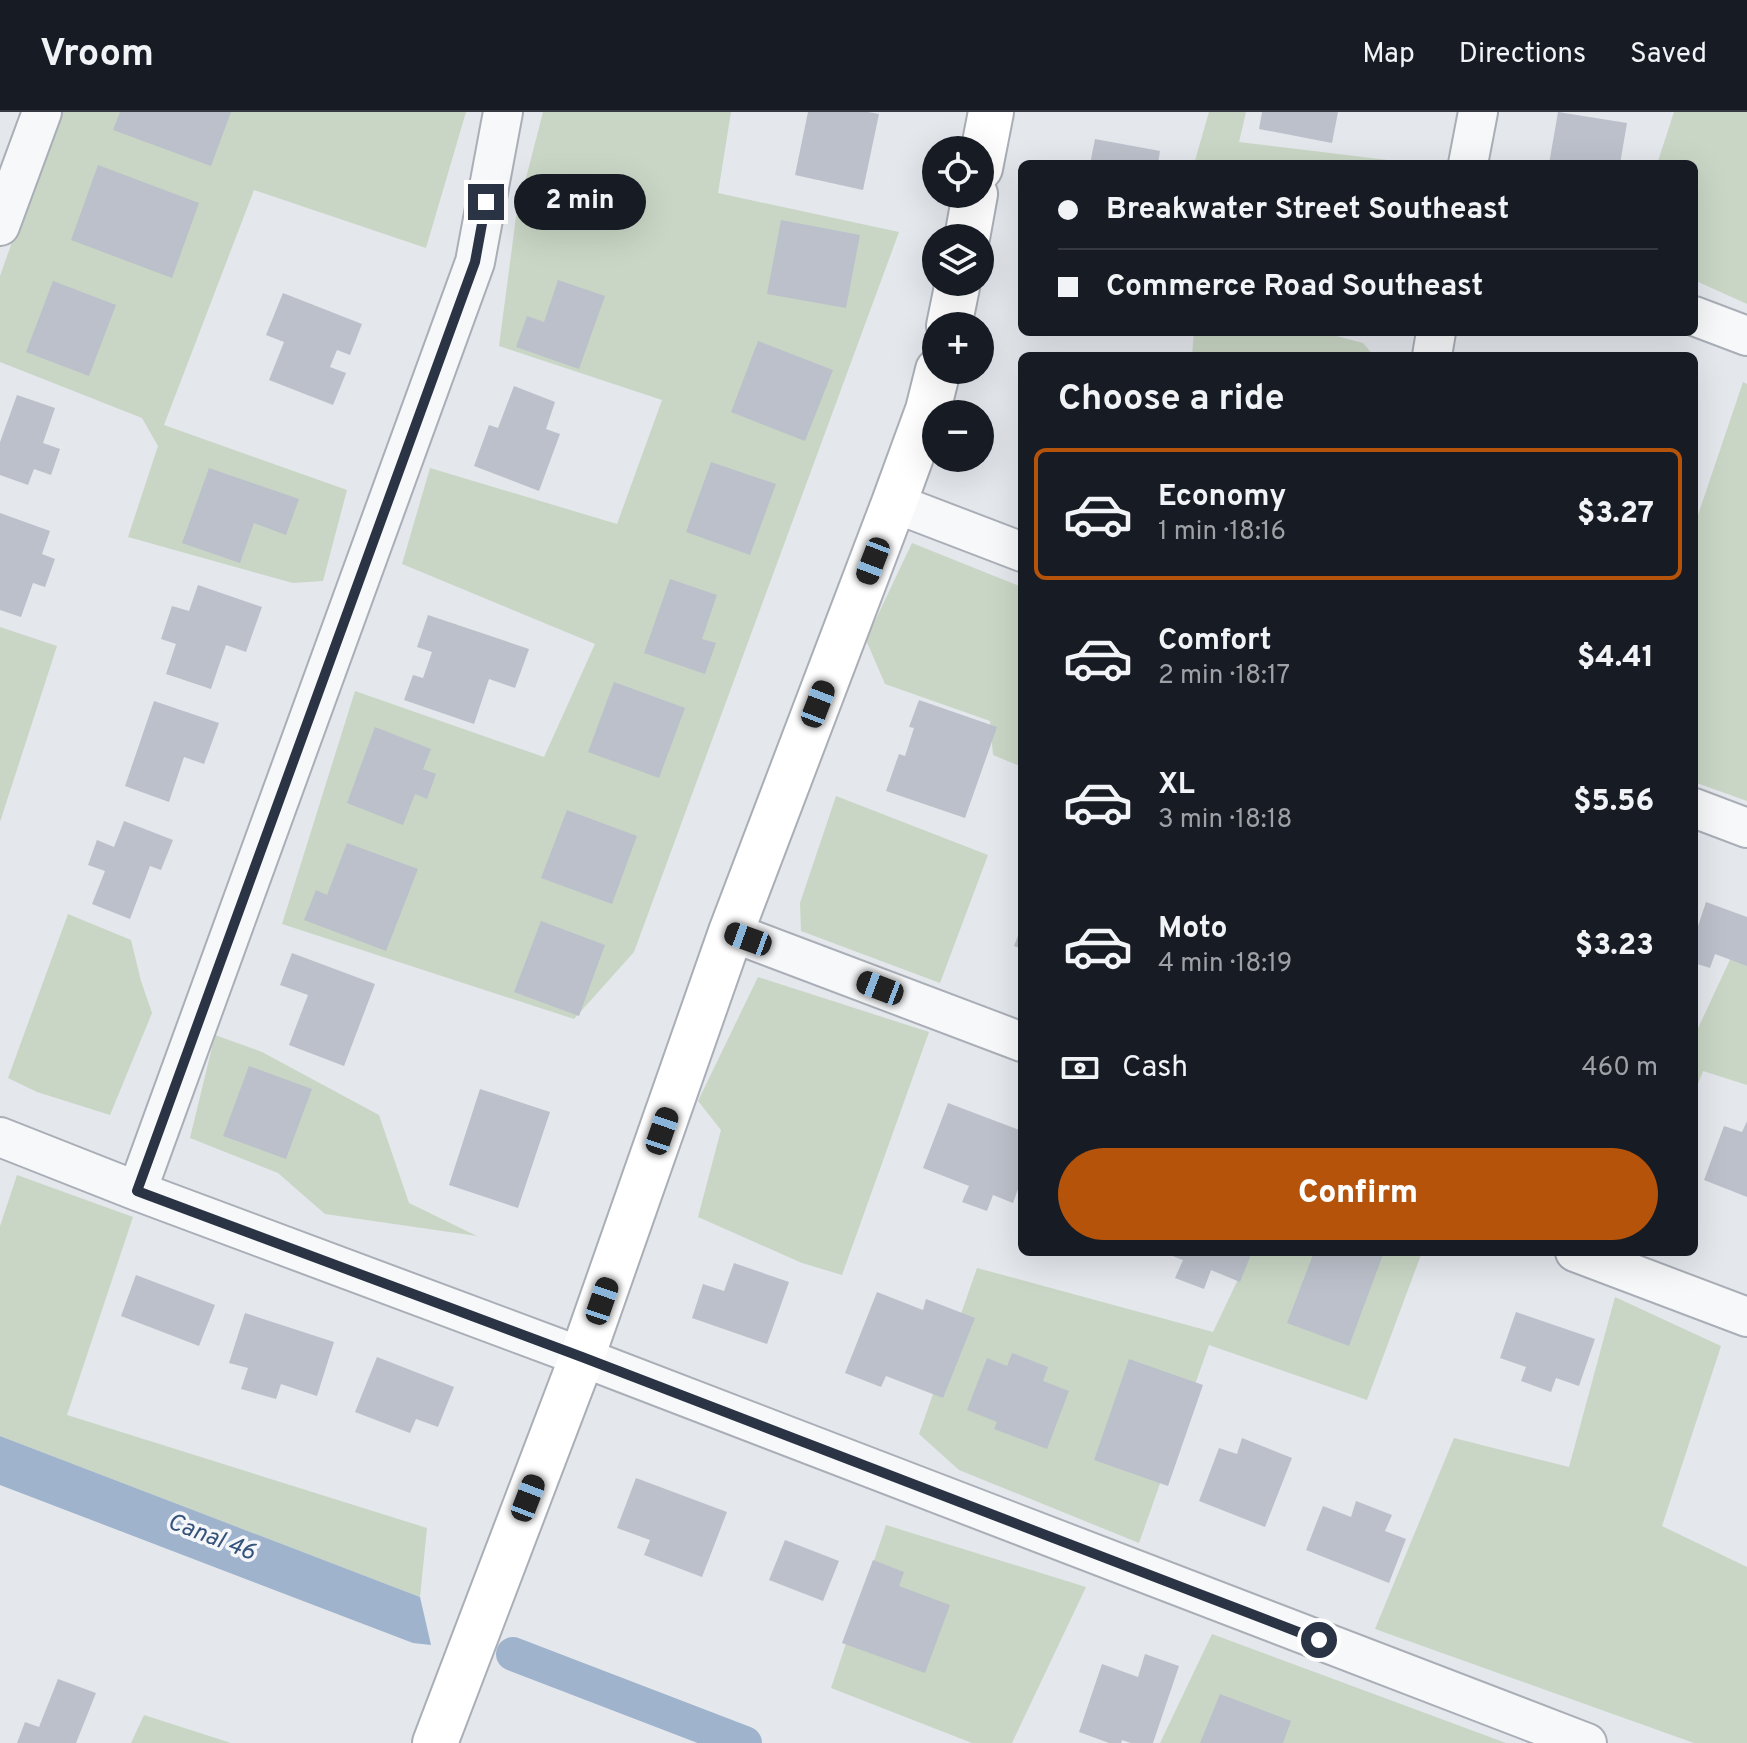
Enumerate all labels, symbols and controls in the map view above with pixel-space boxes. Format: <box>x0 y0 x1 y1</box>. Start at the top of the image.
text: Vroom <box>40 31 154 80</box>
text: Map <box>1362 37 1415 73</box>
text: Directions <box>1459 37 1586 73</box>
text: Saved <box>1630 37 1707 73</box>
map controls <box>922 136 994 472</box>
button: locate <box>922 136 994 208</box>
callout: 2 min <box>514 174 646 230</box>
route end <box>468 184 504 220</box>
text: 2 min <box>546 185 614 218</box>
text: Breakwater Street Southeast <box>1106 192 1509 229</box>
button: layers <box>922 224 994 296</box>
text: Commerce Road Southeast <box>1106 269 1483 306</box>
button: + <box>922 312 994 384</box>
text: Choose a ride <box>1058 377 1284 423</box>
button: − <box>922 400 994 472</box>
icon: car <box>1062 478 1134 550</box>
text: Economy <box>1158 479 1286 516</box>
text: $3.27 <box>1577 496 1654 533</box>
text: 1 min · 18:16 <box>1158 516 1286 549</box>
car <box>853 534 893 588</box>
icon: car <box>1062 622 1134 694</box>
text: Comfort <box>1158 623 1271 660</box>
text: $4.41 <box>1577 640 1654 677</box>
text: 2 min · 18:17 <box>1158 660 1290 693</box>
car <box>798 677 838 731</box>
icon: car <box>1062 766 1134 838</box>
text: XL <box>1158 767 1195 804</box>
text: $5.56 <box>1573 784 1654 821</box>
text: 3 min · 18:18 <box>1158 804 1292 837</box>
icon: car <box>1062 910 1134 982</box>
text: Moto <box>1158 911 1228 948</box>
car <box>721 920 775 958</box>
text: $3.23 <box>1575 928 1654 965</box>
text: 4 min · 18:19 <box>1158 948 1292 981</box>
car <box>853 968 907 1008</box>
icon: cash <box>1058 1046 1102 1090</box>
text: Cash <box>1122 1050 1188 1087</box>
text: 460 m <box>1582 1052 1658 1085</box>
car <box>643 1104 681 1158</box>
button: Confirm <box>1058 1148 1658 1240</box>
car <box>583 1274 621 1328</box>
car <box>508 1471 548 1525</box>
water label: Canal 46 <box>163 1508 260 1569</box>
route start <box>1301 1622 1337 1658</box>

